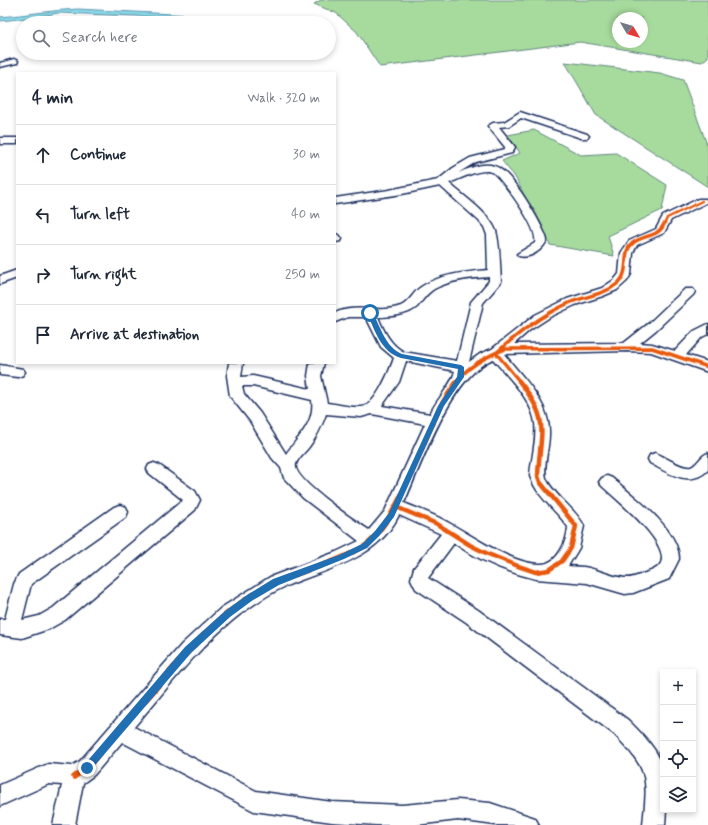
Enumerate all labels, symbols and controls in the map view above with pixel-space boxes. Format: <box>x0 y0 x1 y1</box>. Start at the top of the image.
north arrow <box>612 12 648 48</box>
search box <box>16 16 336 60</box>
icon: search <box>30 27 52 49</box>
text: Search here <box>62 28 138 48</box>
text: 4 min <box>32 87 73 109</box>
text: Walk · 320 m <box>247 90 320 107</box>
icon: ahead <box>32 144 54 166</box>
text: Continue <box>70 145 126 165</box>
text: 30 m <box>293 146 320 163</box>
icon: left <box>32 204 54 226</box>
text: Turn left <box>70 205 130 225</box>
text: 40 m <box>291 206 320 223</box>
icon: right <box>32 264 54 286</box>
text: Turn right <box>70 265 137 285</box>
text: 250 m <box>285 266 320 283</box>
route start <box>361 304 379 322</box>
icon: arrive <box>32 324 54 346</box>
text: Arrive at destination <box>70 325 199 345</box>
map controls <box>660 669 696 813</box>
button: + <box>660 669 696 705</box>
button: − <box>660 705 696 741</box>
button: locate <box>660 741 696 777</box>
route end <box>78 759 96 777</box>
button: layers <box>660 777 696 813</box>

